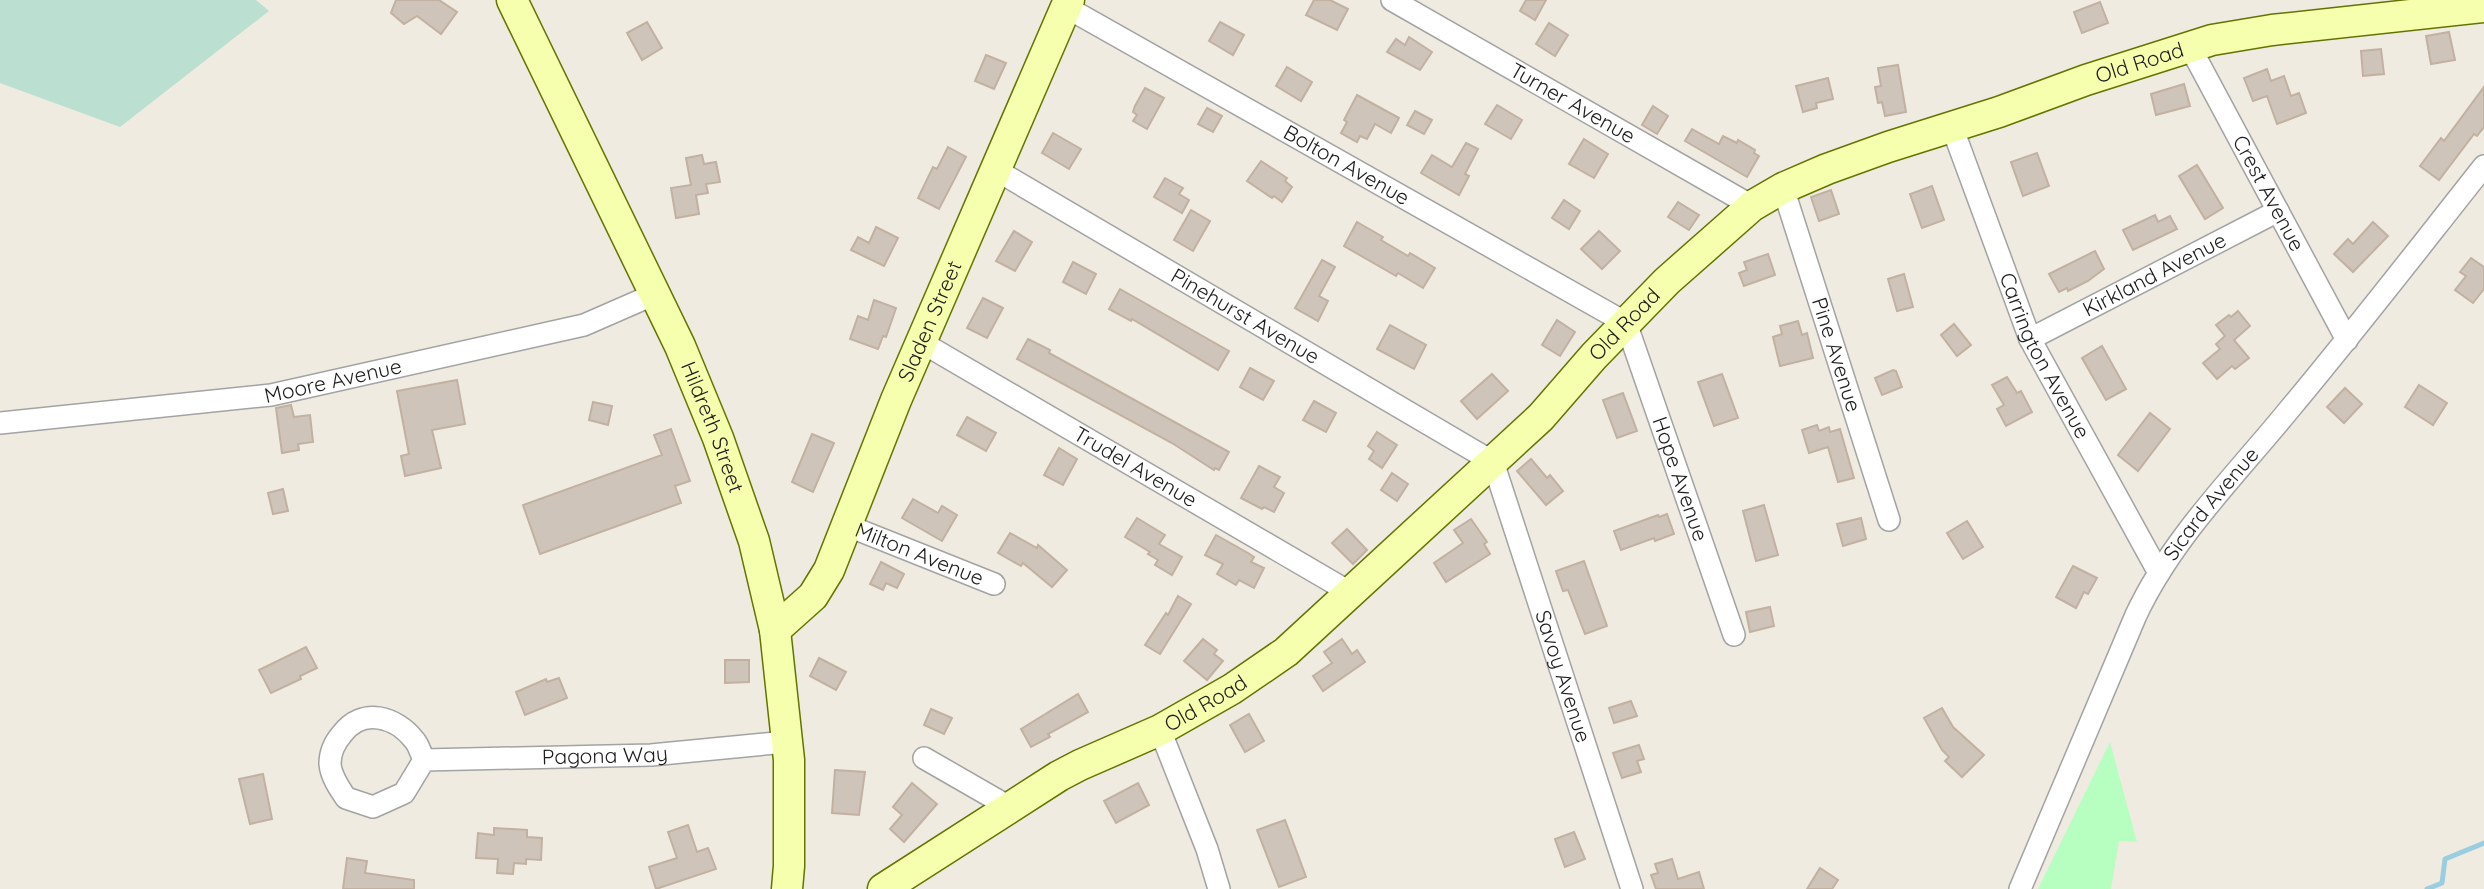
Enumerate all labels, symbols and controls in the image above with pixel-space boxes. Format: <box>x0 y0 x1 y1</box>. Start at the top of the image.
street label: Old Road <box>2092 36 2187 88</box>
street label: Turner Avenue <box>1506 56 1640 148</box>
street label: Bolton Avenue <box>1279 119 1415 210</box>
street label: Crest Avenue <box>2228 130 2311 255</box>
street label: Kirkland Avenue <box>2078 226 2230 322</box>
street label: Sladen Street <box>892 256 967 385</box>
street label: Pinehurst Avenue <box>1167 262 1325 369</box>
street label: Carrington Avenue <box>1995 269 2096 443</box>
street label: Old Road <box>1583 282 1665 366</box>
street label: Pine Avenue <box>1807 294 1868 415</box>
street label: Moore Avenue <box>262 352 404 408</box>
street label: Hildreth Street <box>676 357 750 496</box>
street label: Hope Avenue <box>1647 413 1714 544</box>
street label: Trudel Avenue <box>1069 420 1202 512</box>
street label: Sicard Avenue <box>2157 441 2264 565</box>
street label: Milton Avenue <box>852 516 988 591</box>
street label: Savoy Avenue <box>1530 607 1597 746</box>
street label: Old Road <box>1159 669 1252 737</box>
street label: Pagona Way <box>542 739 669 769</box>

